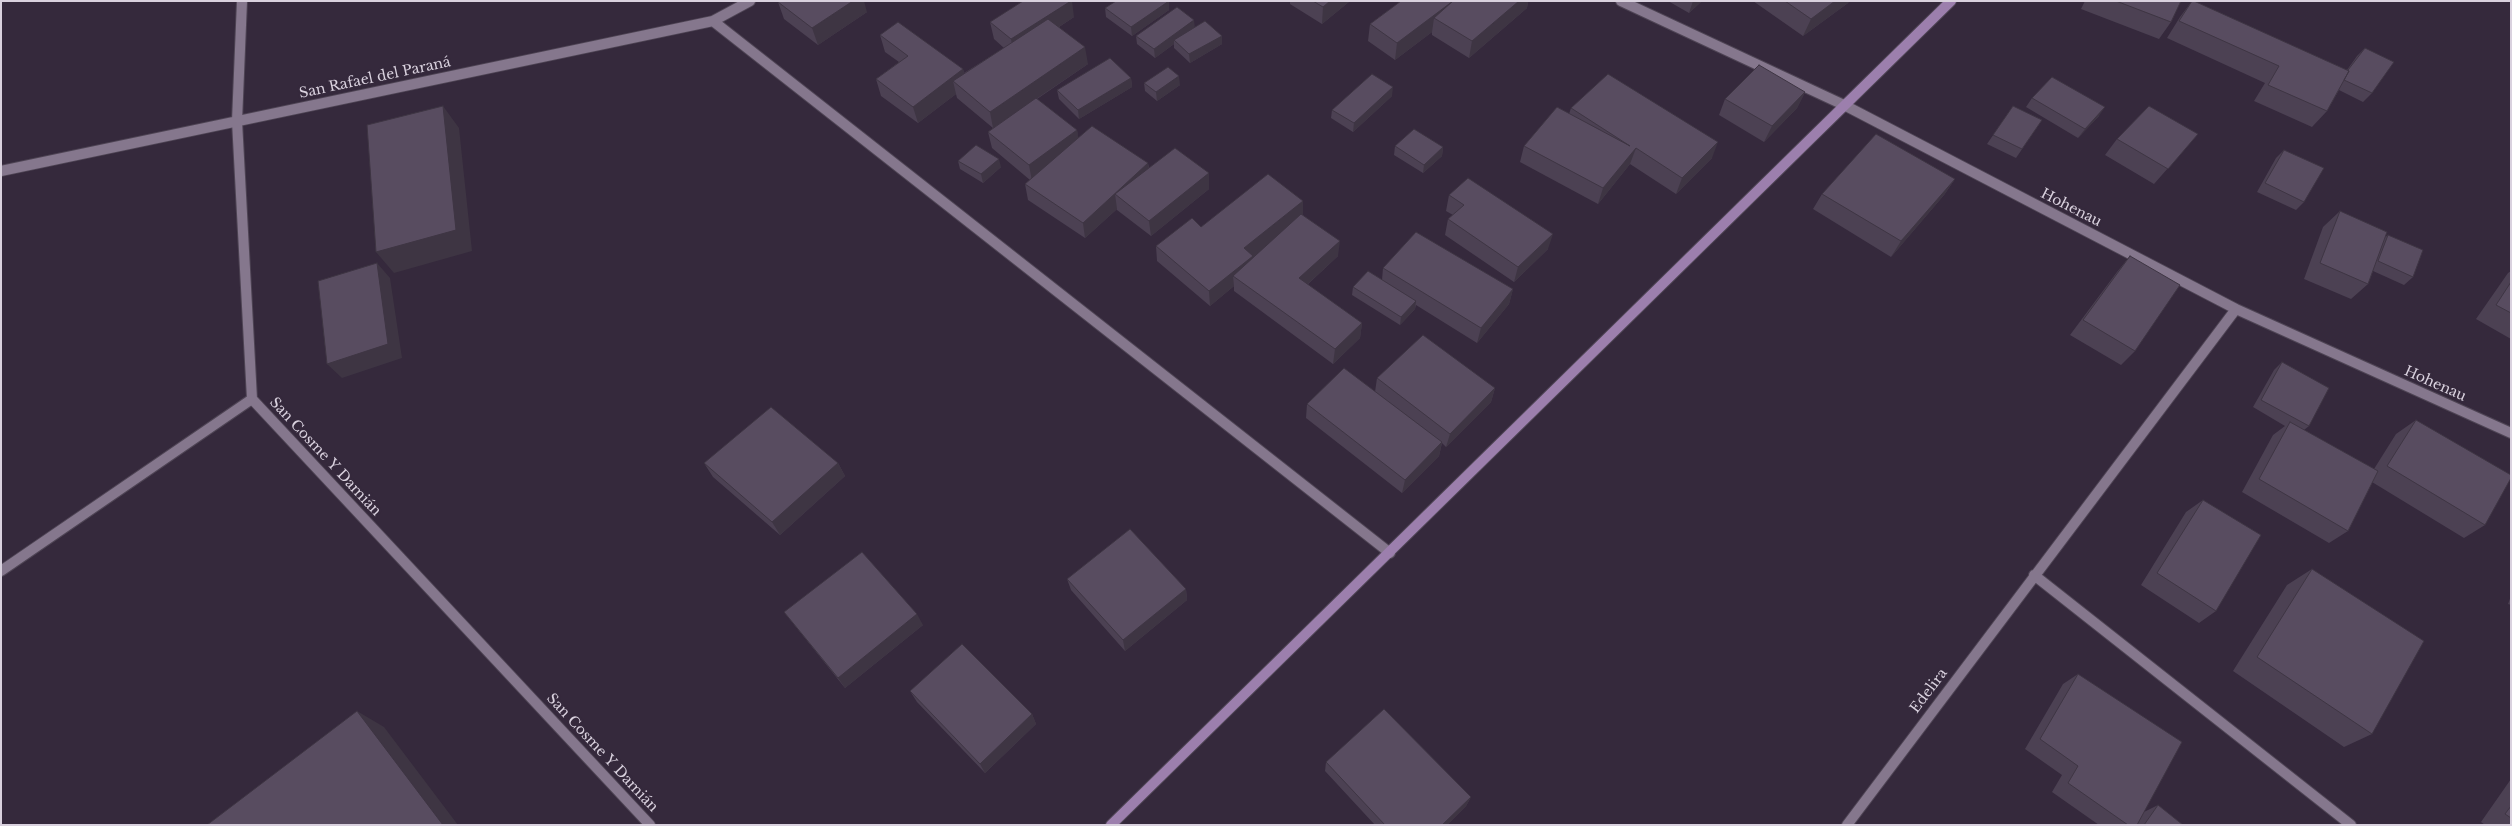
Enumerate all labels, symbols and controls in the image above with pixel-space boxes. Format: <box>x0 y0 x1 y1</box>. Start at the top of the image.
street label: San Rafael del Paraná <box>298 54 452 102</box>
street label: Hohenau <box>2038 185 2104 231</box>
street label: Hohenau <box>2401 363 2469 405</box>
street label: San Cosme Y Damián <box>266 394 384 520</box>
street label: Edelira <box>1907 665 1951 717</box>
street label: San Cosme Y Damián <box>543 690 661 816</box>

